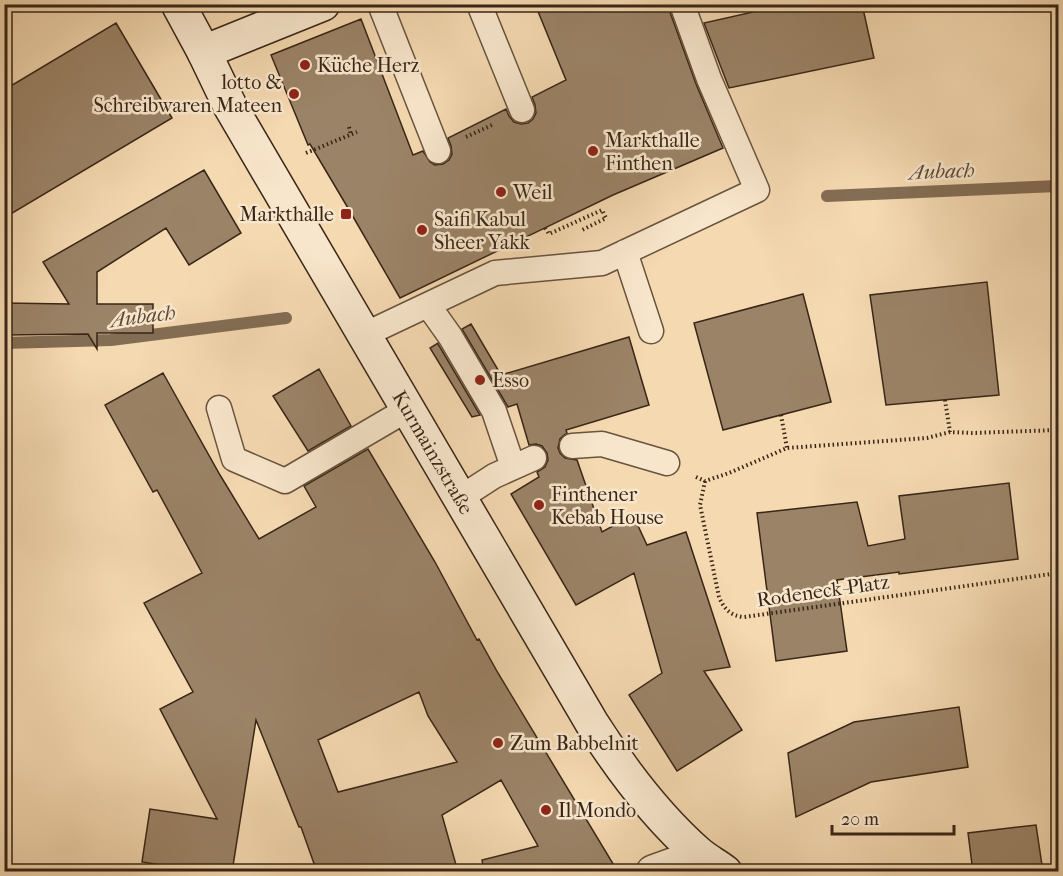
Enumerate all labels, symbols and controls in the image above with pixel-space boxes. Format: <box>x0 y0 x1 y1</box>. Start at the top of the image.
place label: Küche Herz <box>317 54 419 77</box>
marker: Küche Herz <box>298 58 312 72</box>
place label: lotto & Schreibwaren Mateen <box>93 71 282 117</box>
marker: lotto & Schreibwaren Mateen <box>287 87 301 101</box>
place label: Markthalle Finthen <box>605 129 700 175</box>
marker: Markthalle Finthen <box>586 144 600 158</box>
water label: Aubach <box>906 158 975 184</box>
place label: Weil <box>512 181 553 204</box>
marker: Weil <box>494 185 508 199</box>
place label: Markthalle <box>239 203 334 226</box>
marker: Markthalle <box>339 207 353 221</box>
place label: Saifi Kabul Sheer Yakk <box>434 208 531 254</box>
marker: Saifi Kabul Sheer Yakk <box>415 223 429 237</box>
water label: Aubach <box>106 300 177 332</box>
place label: Esso <box>492 369 529 392</box>
marker: Esso <box>473 373 487 387</box>
street label: Kurmainzstraße <box>388 386 478 518</box>
place label: Finthener Kebab House <box>551 483 664 529</box>
marker: Finthener Kebab House <box>532 498 546 512</box>
street label: Rodeneck-Platz <box>755 570 891 612</box>
place label: Zum Babbelnit <box>510 732 639 755</box>
marker: Zum Babbelnit <box>491 736 505 750</box>
scale bar <box>832 798 954 836</box>
place label: Il Mondo <box>558 799 636 822</box>
marker: Il Mondo <box>539 803 553 817</box>
text: 20 m <box>841 809 879 830</box>

